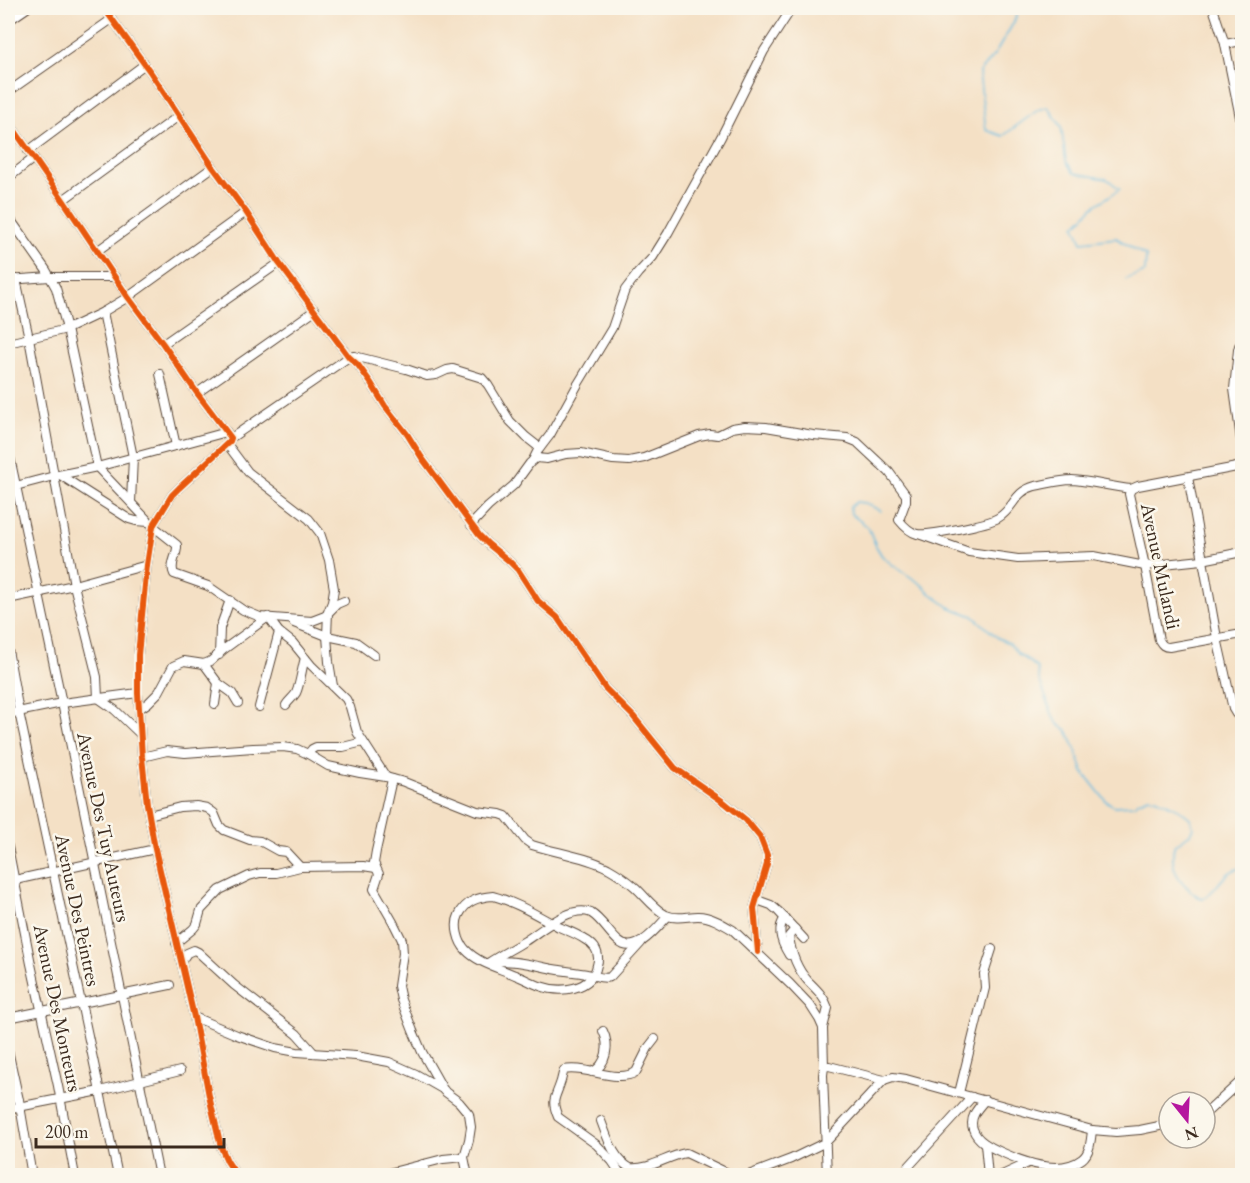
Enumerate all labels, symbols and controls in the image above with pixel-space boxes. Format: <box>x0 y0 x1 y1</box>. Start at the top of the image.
street label: Avenue Mulandi <box>1135 500 1187 632</box>
street label: Avenue Des Tuy Auteurs <box>71 729 137 924</box>
street label: Avenue Des Peintres <box>49 830 107 989</box>
street label: Avenue Des Monteurs <box>27 921 88 1094</box>
north arrow <box>1157 1090 1217 1150</box>
scale bar <box>36 1111 224 1149</box>
text: 200 m <box>45 1120 89 1143</box>
text: N <box>1182 1122 1201 1146</box>

